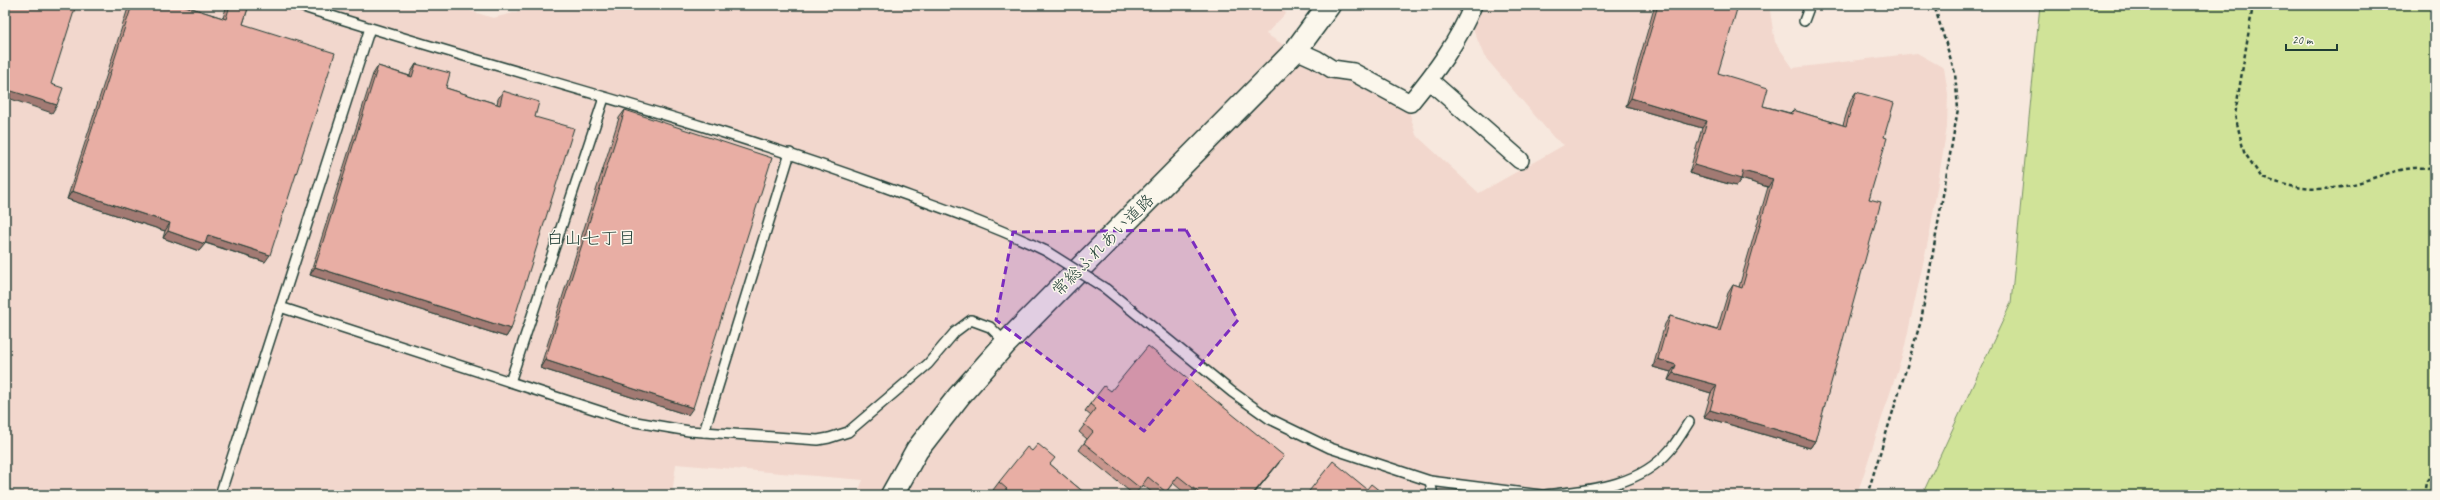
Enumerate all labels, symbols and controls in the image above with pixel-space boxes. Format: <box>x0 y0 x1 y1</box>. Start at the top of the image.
scale bar <box>2286 26 2337 52</box>
text: 20 m <box>2292 32 2314 48</box>
street label: 常総ふれあい道路 <box>1047 189 1159 301</box>
district label: 白山七丁目 <box>546 227 636 249</box>

